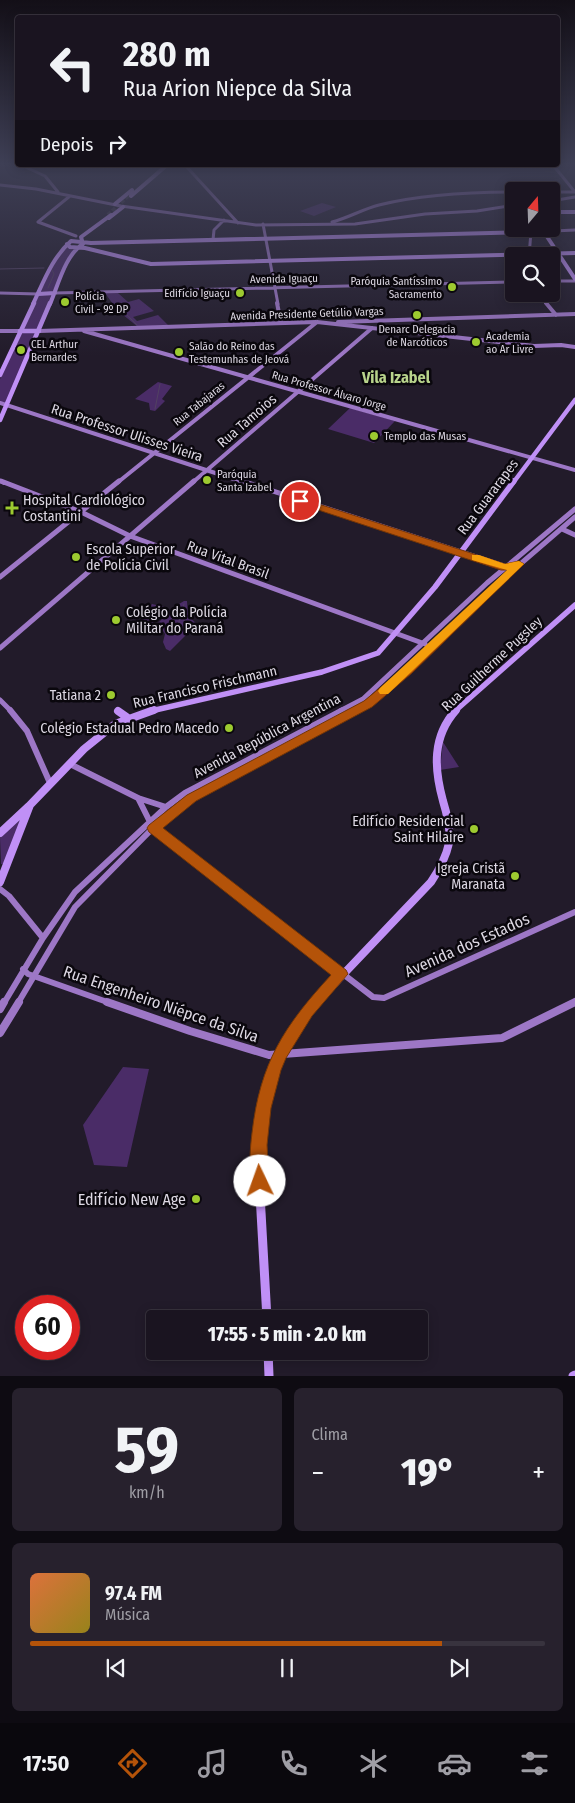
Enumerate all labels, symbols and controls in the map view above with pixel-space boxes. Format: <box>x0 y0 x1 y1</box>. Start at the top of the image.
text: 280 m <box>123 33 211 75</box>
icon: left <box>40 35 105 100</box>
text: Rua Arion Niepce da Silva <box>123 75 352 102</box>
icon: right <box>103 130 131 158</box>
text: Depois <box>40 133 93 156</box>
north arrow <box>505 182 560 238</box>
map controls <box>505 182 560 302</box>
button: search <box>505 247 560 302</box>
street label: Avenida Iguaçu <box>250 272 318 286</box>
place label: Paróquia Santíssimo Sacramento <box>350 275 442 301</box>
marker: Paróquia Santíssimo Sacramento <box>446 281 458 293</box>
place label: Edifício Iguaçu <box>164 287 230 300</box>
marker: Edifício Iguaçu <box>234 287 246 299</box>
place label: Polícia Civil - 9º DP <box>75 290 128 316</box>
marker: Polícia Civil - 9º DP <box>59 296 71 308</box>
street label: Avenida Presidente Getúlio Vargas <box>230 305 384 323</box>
marker: Denarc Delegacia de Narcóticos <box>411 309 423 321</box>
place label: Denarc Delegacia de Narcóticos <box>378 323 456 349</box>
place label: Academia ao Ar Livre <box>486 330 533 356</box>
marker: Academia ao Ar Livre <box>470 336 482 348</box>
place label: CEL Arthur Bernardes <box>31 338 78 364</box>
place label: Salão do Reino das Testemunhas de Jeová <box>189 340 289 366</box>
marker: CEL Arthur Bernardes <box>15 344 27 356</box>
marker: Salão do Reino das Testemunhas de Jeová <box>173 346 185 358</box>
street label: Rua Professor Álvaro Jorge <box>270 367 388 414</box>
district label: Vila Izabel <box>361 368 431 387</box>
street label: Rua Tabajaras <box>171 379 228 429</box>
street label: Rua Tamoios <box>214 391 280 451</box>
street label: Rua Professor Ulisses Vieira <box>49 400 205 466</box>
marker: Templo das Musas <box>368 430 380 442</box>
place label: Templo das Musas <box>384 430 466 443</box>
street label: Rua Guararapes <box>454 456 522 538</box>
place label: Paróquia Santa Izabel <box>217 468 272 494</box>
marker: Paróquia Santa Izabel <box>201 474 213 486</box>
pin <box>279 480 321 522</box>
icon: arrive <box>286 487 314 515</box>
place label: Hospital Cardiológico Costantini <box>23 492 145 525</box>
marker: Hospital Cardiológico Costantini <box>5 501 19 515</box>
street label: Rua Vital Brasil <box>185 537 272 583</box>
place label: Escola Superior de Polícia Civil <box>86 541 175 574</box>
marker: Escola Superior de Polícia Civil <box>70 551 82 563</box>
place label: Colégio da Polícia Militar do Paraná <box>126 604 227 637</box>
street label: Rua Guilherme Pugsley <box>438 612 546 715</box>
marker: Colégio da Polícia Militar do Paraná <box>110 614 122 626</box>
street label: Rua Francisco Frischmann <box>131 662 279 712</box>
place label: Tatiana 2 <box>50 687 101 704</box>
marker: Tatiana 2 <box>105 689 117 701</box>
street label: Avenida República Argentina <box>191 690 343 782</box>
place label: Colégio Estadual Pedro Macedo <box>40 720 219 737</box>
marker: Colégio Estadual Pedro Macedo <box>223 722 235 734</box>
place label: Edifício Residencial Saint Hilaire <box>352 813 464 846</box>
marker: Edifício Residencial Saint Hilaire <box>468 823 480 835</box>
place label: Igreja Cristã Maranata <box>437 860 505 893</box>
marker: Igreja Cristã Maranata <box>509 870 521 882</box>
street label: Avenida dos Estados <box>402 909 533 981</box>
street label: Rua Engenheiro Niépce da Silva <box>61 962 261 1046</box>
position arrow <box>233 1154 285 1206</box>
place label: Edifício New Age <box>78 1190 186 1209</box>
marker: Edifício New Age <box>190 1193 202 1205</box>
speed limit sign: 60 <box>15 1295 80 1360</box>
text: 17:55 · 5 min · 2.0 km <box>208 1323 366 1346</box>
text: 59 <box>114 1411 179 1489</box>
text: Clima <box>312 1425 348 1444</box>
text: 19° <box>401 1449 455 1495</box>
text: − <box>312 1456 324 1489</box>
text: + <box>532 1456 545 1489</box>
text: km/h <box>129 1483 165 1502</box>
text: 97.4 FM <box>105 1582 162 1605</box>
text: Música <box>105 1605 150 1624</box>
icon: previous <box>102 1654 130 1682</box>
icon: pause <box>273 1654 301 1682</box>
icon: next <box>445 1654 473 1682</box>
icon: directions <box>115 1746 150 1781</box>
icon: music <box>195 1746 230 1781</box>
icon: phone <box>276 1746 311 1781</box>
icon: climate <box>356 1746 391 1781</box>
icon: car <box>437 1746 472 1781</box>
icon: filters <box>517 1746 552 1781</box>
text: 17:50 <box>23 1750 69 1777</box>

